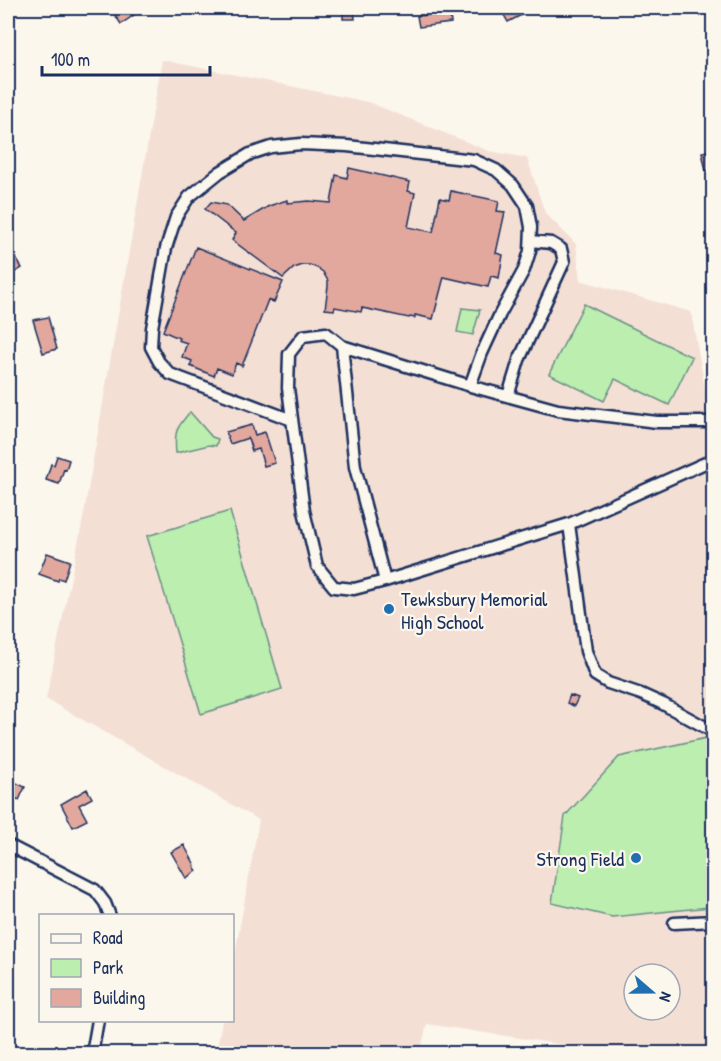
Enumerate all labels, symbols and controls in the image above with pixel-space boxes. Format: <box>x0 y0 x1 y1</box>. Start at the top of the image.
scale bar <box>42 39 210 77</box>
text: 100 m <box>51 47 90 72</box>
place label: Tewksbury Memorial High School <box>401 585 548 635</box>
marker: Tewksbury Memorial High School <box>382 602 396 616</box>
place label: Strong Field <box>537 845 624 872</box>
marker: Strong Field <box>629 851 643 865</box>
legend <box>39 914 234 1022</box>
text: Road <box>93 925 123 950</box>
text: Park <box>93 955 124 980</box>
north arrow <box>622 962 682 1022</box>
text: Building <box>93 985 145 1010</box>
text: N <box>654 989 678 1005</box>

